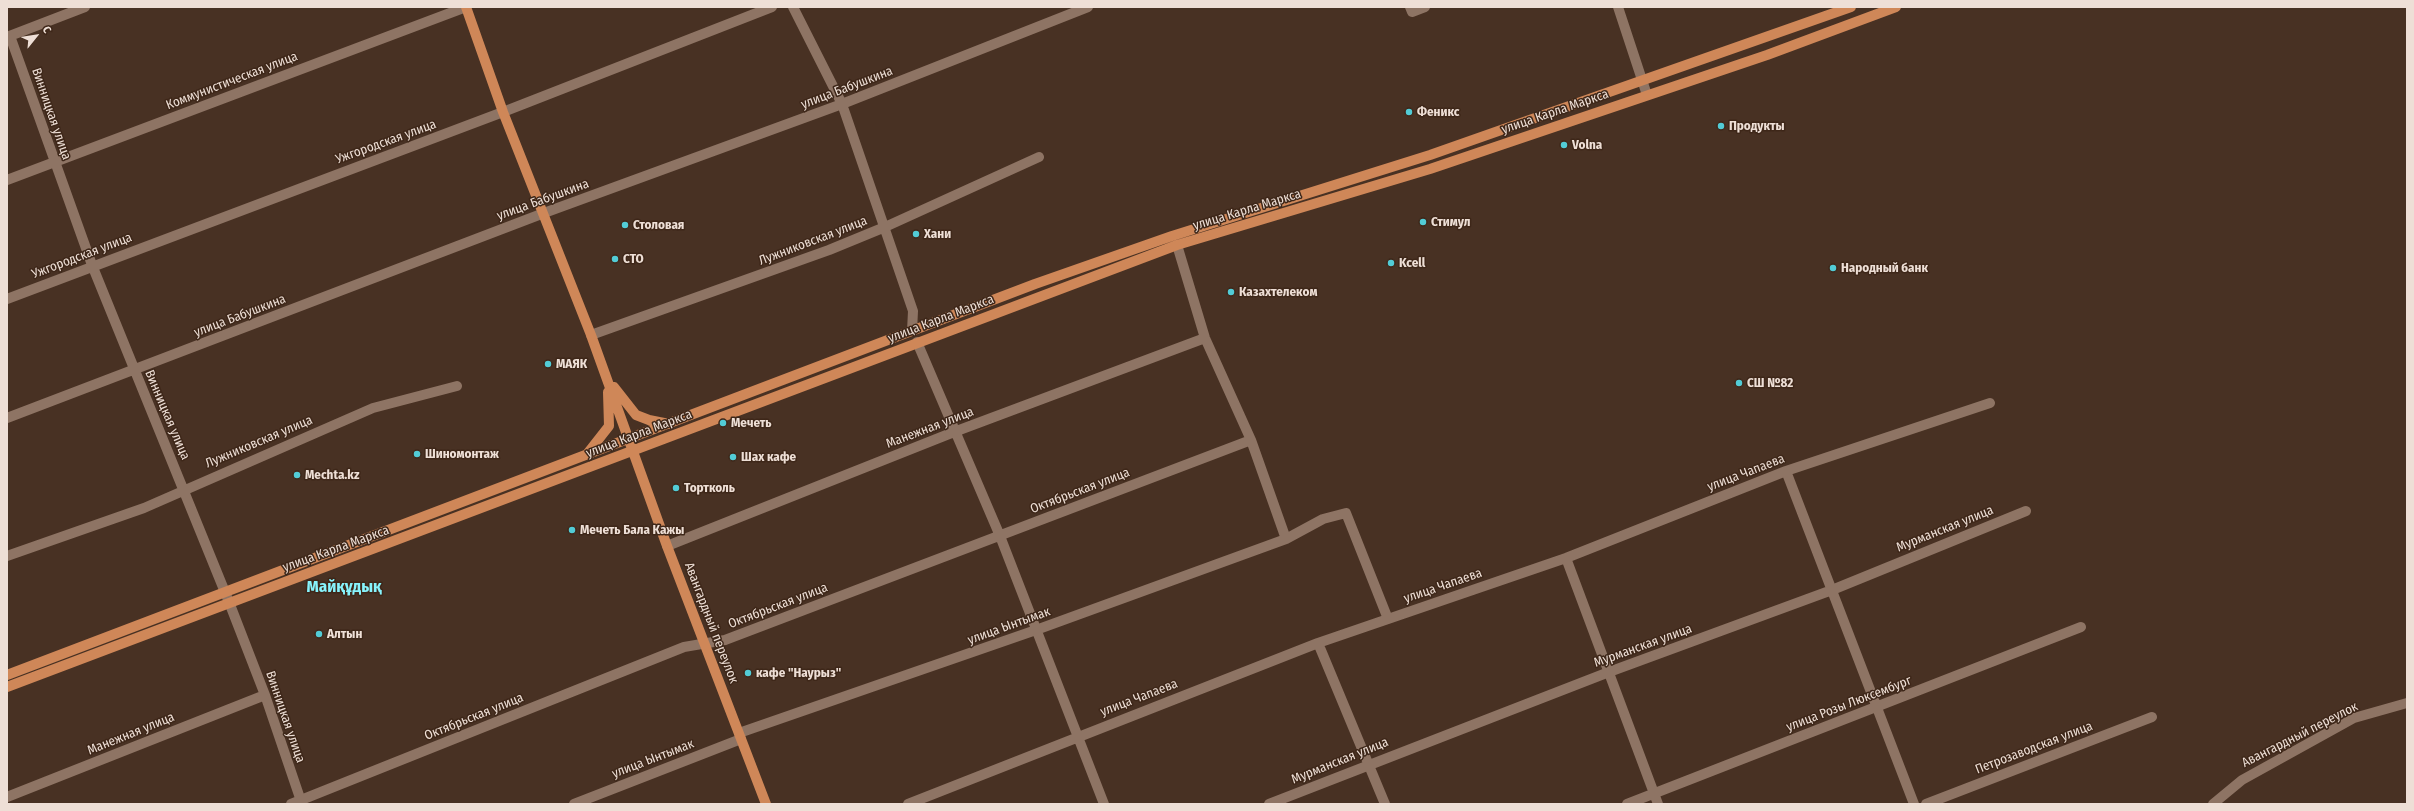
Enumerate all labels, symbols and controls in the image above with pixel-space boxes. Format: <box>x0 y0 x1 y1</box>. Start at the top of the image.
north arrow <box>16 16 56 56</box>
text: С <box>40 24 54 35</box>
street label: Коммунистическая улица <box>164 49 300 113</box>
street label: улица Бабушкина <box>799 63 895 113</box>
street label: Винницкая улица <box>28 66 74 162</box>
street label: улица Карла Маркса <box>1499 86 1611 138</box>
place label: Феникс <box>1417 104 1459 120</box>
marker: Феникс <box>1404 107 1414 117</box>
street label: Ужгородская улица <box>334 117 438 167</box>
place label: Продукты <box>1729 118 1785 134</box>
marker: Продукты <box>1716 121 1726 131</box>
place label: Volna <box>1572 137 1602 153</box>
marker: Volna <box>1559 140 1569 150</box>
street label: улица Бабушкина <box>495 176 591 224</box>
street label: улица Карла Маркса <box>1191 186 1303 234</box>
street label: Лужниковская улица <box>757 213 869 269</box>
place label: Стимул <box>1431 214 1470 230</box>
place label: Столовая <box>633 217 684 233</box>
marker: Стимул <box>1418 217 1428 227</box>
marker: Столовая <box>620 220 630 230</box>
place label: Хани <box>924 226 951 242</box>
marker: Хани <box>911 229 921 239</box>
street label: Ужгородская улица <box>30 230 134 282</box>
place label: СТО <box>623 251 644 267</box>
marker: СТО <box>610 254 620 264</box>
place label: Kcell <box>1399 255 1425 271</box>
marker: Kcell <box>1386 258 1396 268</box>
place label: Народный банк <box>1841 260 1928 276</box>
marker: Народный банк <box>1828 263 1838 273</box>
place label: Казахтелеком <box>1239 284 1317 300</box>
marker: Казахтелеком <box>1226 287 1236 297</box>
street label: улица Бабушкина <box>192 291 288 341</box>
street label: улица Карла Маркса <box>886 292 996 346</box>
place label: МАЯК <box>556 356 587 372</box>
marker: МАЯК <box>543 359 553 369</box>
street label: Винницкая улица <box>141 368 193 462</box>
place label: СШ №82 <box>1747 375 1793 391</box>
marker: СШ №82 <box>1734 378 1744 388</box>
street label: Манежная улица <box>884 404 976 452</box>
street label: улица Карла Маркса <box>584 407 694 461</box>
street label: Лужниковская улица <box>203 412 315 472</box>
place label: Мечеть <box>731 415 771 431</box>
marker: Мечеть <box>718 418 728 428</box>
place label: Шиномонтаж <box>425 446 499 462</box>
marker: Шиномонтаж <box>412 449 422 459</box>
place label: Шах кафе <box>741 449 796 465</box>
street label: улица Чапаева <box>1705 451 1787 495</box>
marker: Шах кафе <box>728 452 738 462</box>
street label: Октябрьская улица <box>1028 465 1132 517</box>
place label: Mechta.kz <box>305 467 359 483</box>
marker: Mechta.kz <box>292 470 302 480</box>
place label: Тортколь <box>684 480 735 496</box>
marker: Тортколь <box>671 483 681 493</box>
street label: Мурманская улица <box>1894 502 1996 556</box>
place label: Мечеть Бала Кажы <box>580 522 684 538</box>
street label: улица Карла Маркса <box>281 523 391 575</box>
marker: Мечеть Бала Кажы <box>567 525 577 535</box>
street label: Авангардный переулок <box>681 560 741 686</box>
street label: улица Чапаева <box>1402 565 1484 607</box>
district label: Майқұдық <box>306 577 382 597</box>
street label: Октябрьская улица <box>726 580 830 632</box>
street label: улица Ынтымак <box>966 604 1052 648</box>
street label: Мурманская улица <box>1592 621 1694 671</box>
place label: Алтын <box>327 626 362 642</box>
marker: Алтын <box>314 629 324 639</box>
place label: кафе "Наурыз" <box>756 665 841 681</box>
marker: кафе "Наурыз" <box>743 668 753 678</box>
street label: Винницкая улица <box>262 669 308 765</box>
street label: улица Розы Люксембург <box>1784 673 1914 735</box>
street label: улица Чапаева <box>1098 676 1180 720</box>
street label: Октябрьская улица <box>422 690 526 744</box>
street label: Авангардный переулок <box>2239 699 2361 771</box>
street label: Манежная улица <box>85 709 177 759</box>
street label: Петрозаводская улица <box>1973 718 2095 778</box>
street label: Мурманская улица <box>1289 734 1391 788</box>
street label: улица Ынтымак <box>610 736 696 782</box>

